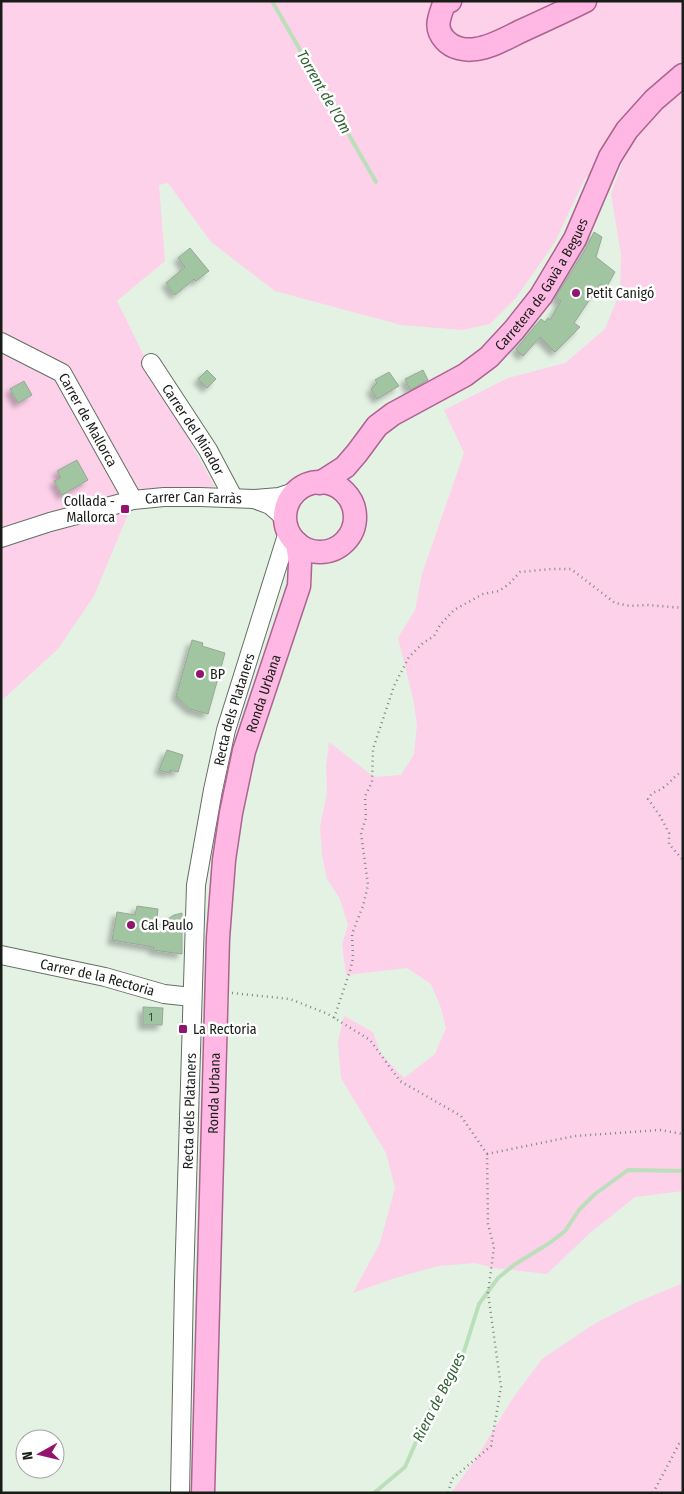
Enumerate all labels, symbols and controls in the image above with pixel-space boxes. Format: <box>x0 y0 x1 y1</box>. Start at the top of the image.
water label: Torrent de l'Om <box>293 47 355 137</box>
street label: Carretera de Gavà a Begues <box>491 216 592 354</box>
place label: Petit Canigó <box>586 285 654 302</box>
marker: Petit Canigó <box>570 287 582 299</box>
street label: Carrer de Mallorca <box>55 370 121 470</box>
street label: Carrer del Mirador <box>158 381 228 478</box>
street label: Carrer Can Farràs <box>144 489 242 508</box>
place label: Collada - Mallorca <box>64 493 115 526</box>
marker: Collada - Mallorca <box>119 503 131 515</box>
street label: Recta dels Plataners <box>210 651 259 767</box>
street label: Ronda Urbana <box>243 652 285 735</box>
place label: BP <box>210 666 225 683</box>
marker: BP <box>194 668 206 680</box>
place label: Cal Paulo <box>141 917 193 934</box>
marker: Cal Paulo <box>125 919 137 931</box>
street label: Carrer de la Rectoria <box>39 956 157 1000</box>
house number: 1 <box>149 1011 153 1024</box>
place label: La Rectoria <box>193 1021 257 1038</box>
marker: La Rectoria <box>177 1023 189 1035</box>
street label: Ronda Urbana <box>205 1052 224 1134</box>
street label: Recta dels Plataners <box>179 1053 200 1170</box>
water label: Riera de Begues <box>409 1349 470 1445</box>
north arrow <box>15 1429 65 1479</box>
text: N <box>19 1450 37 1461</box>

